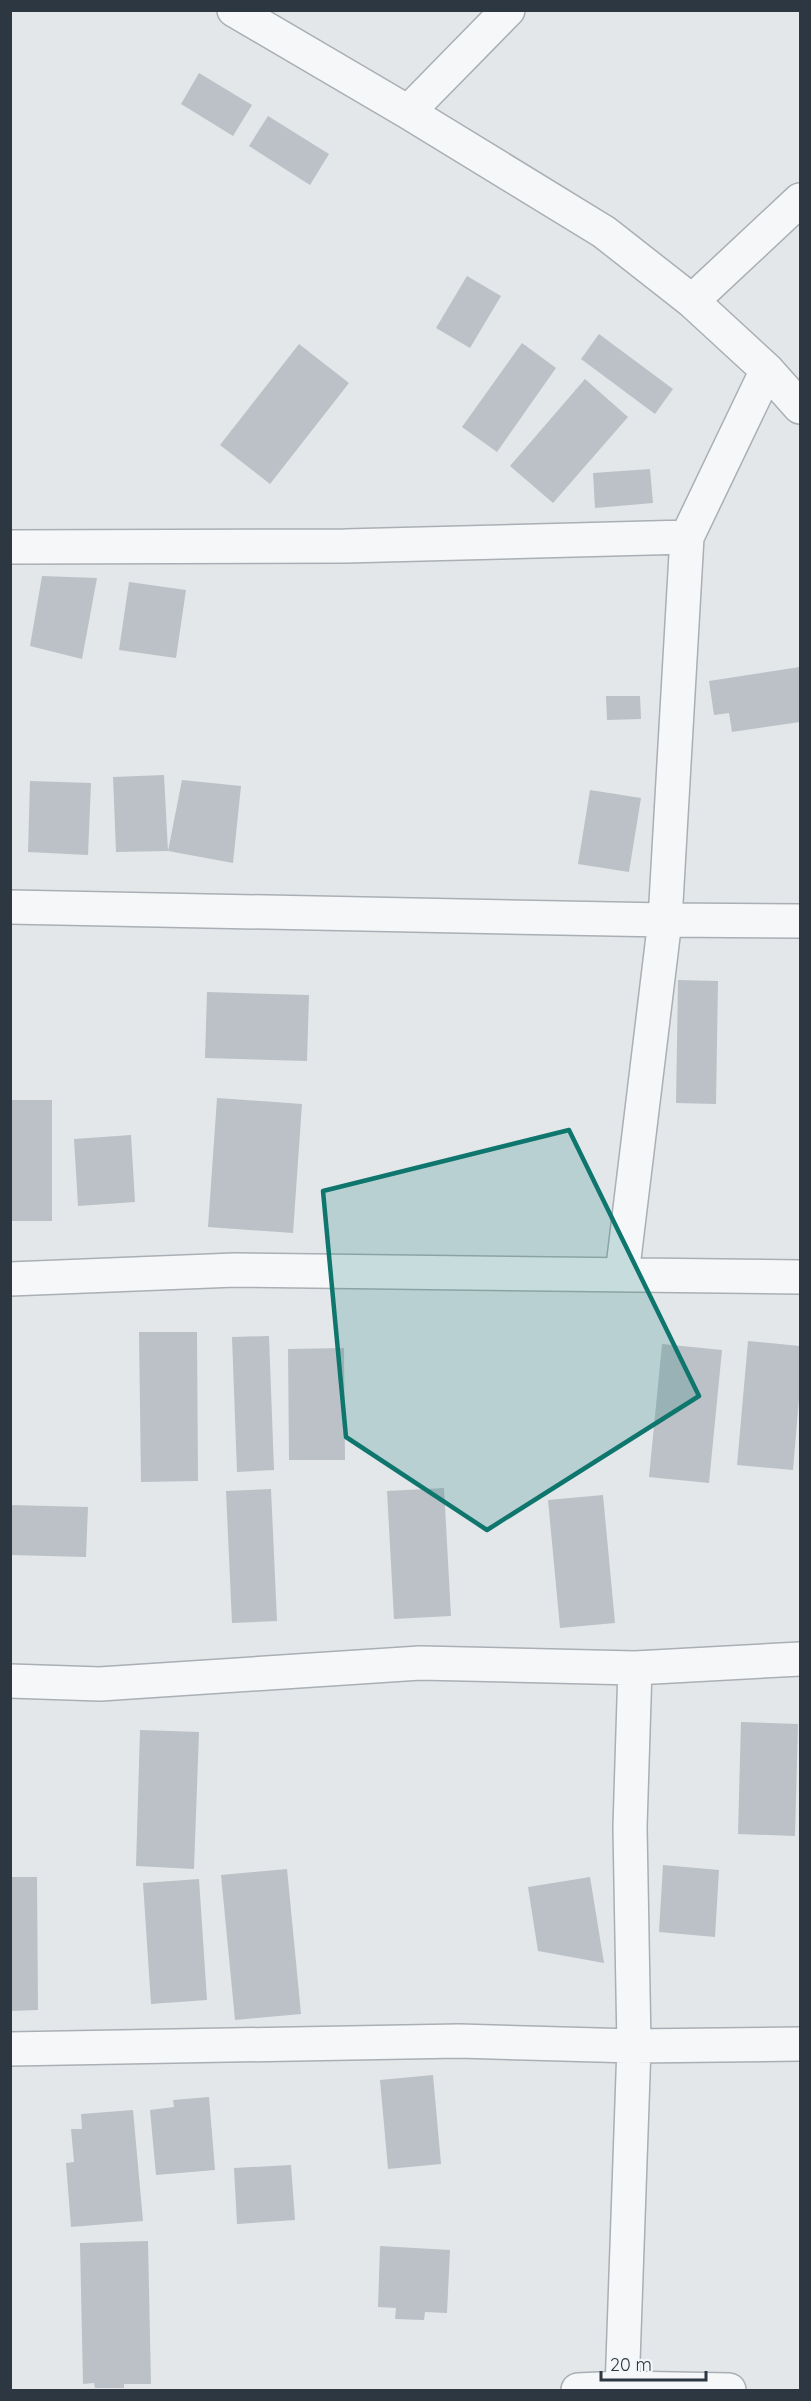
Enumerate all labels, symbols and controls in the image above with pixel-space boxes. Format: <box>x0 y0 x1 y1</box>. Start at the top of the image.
scale bar <box>601 2344 706 2382</box>
text: 20 m <box>610 2353 652 2376</box>

